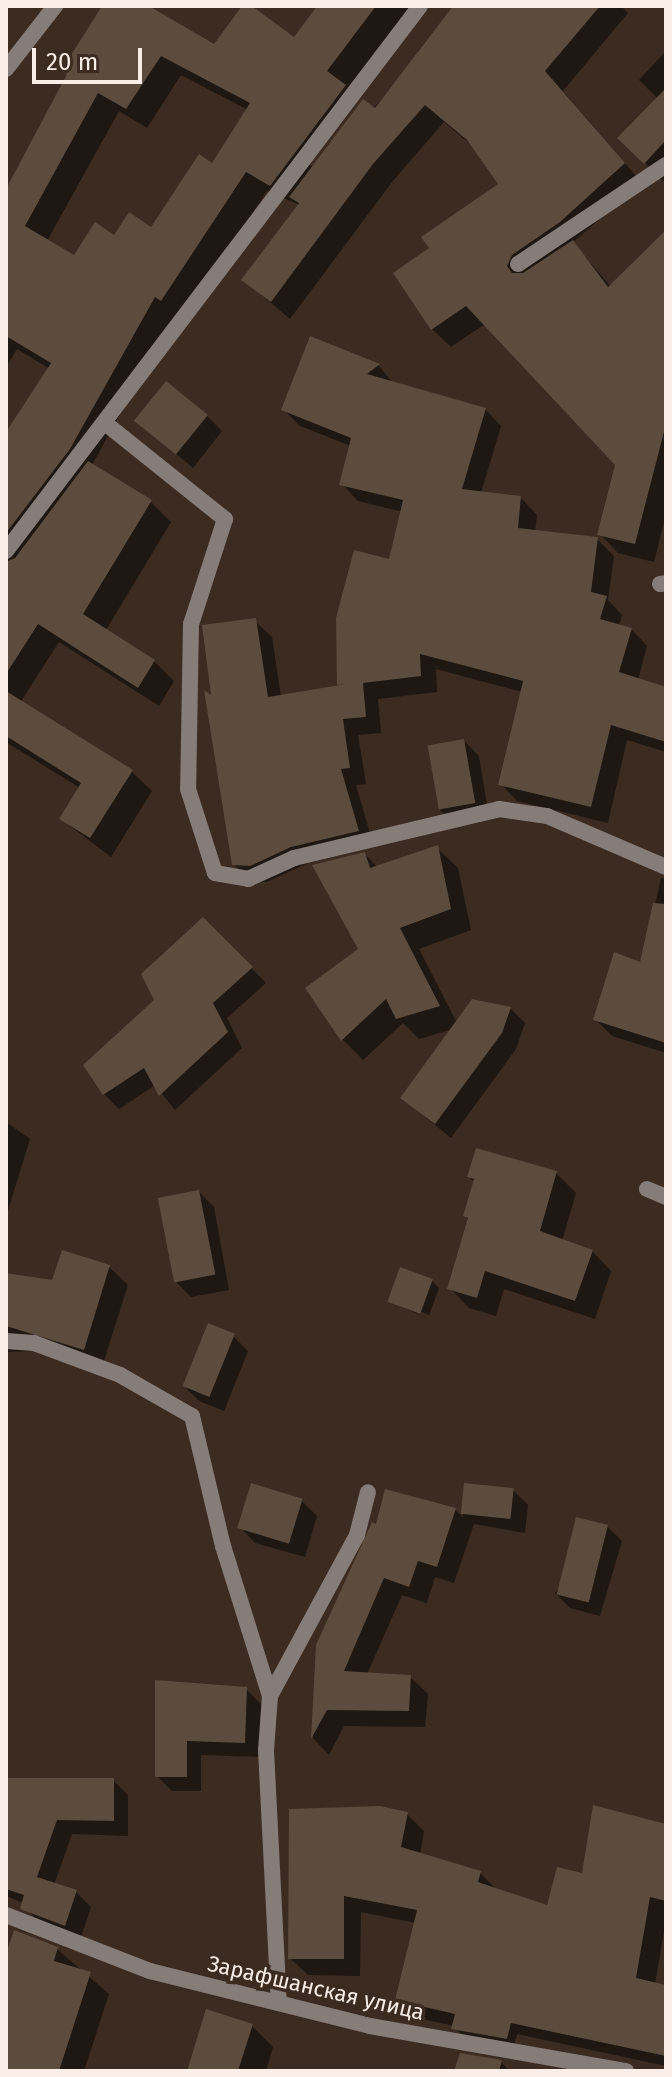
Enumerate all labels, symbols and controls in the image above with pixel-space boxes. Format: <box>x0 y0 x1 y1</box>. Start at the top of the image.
scale bar <box>36 32 146 82</box>
text: 20 m <box>46 48 98 76</box>
street label: Зарафшанская улица <box>205 1950 427 2026</box>

